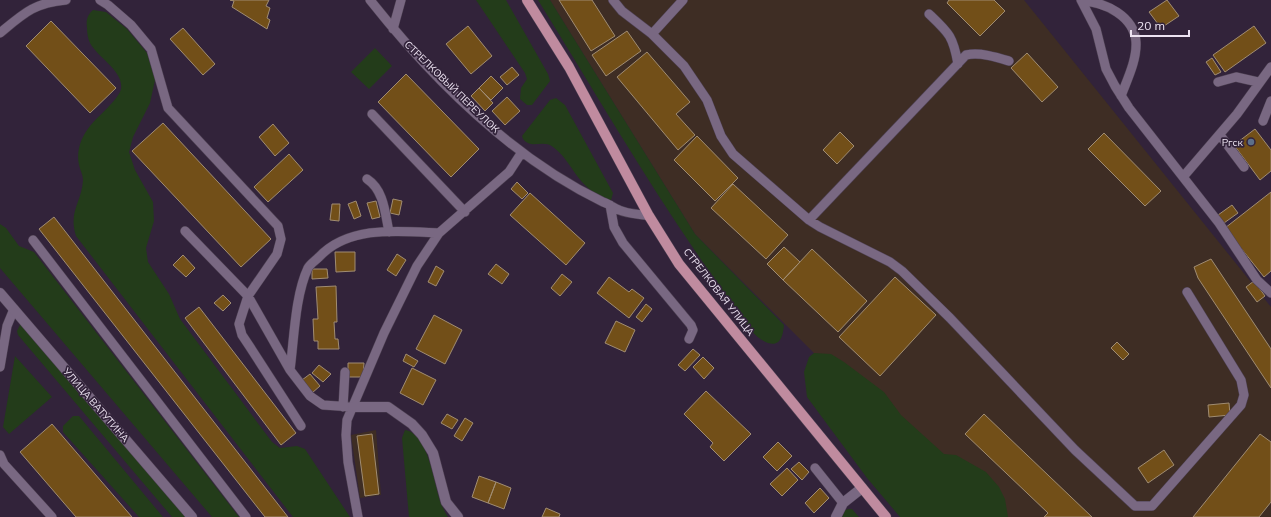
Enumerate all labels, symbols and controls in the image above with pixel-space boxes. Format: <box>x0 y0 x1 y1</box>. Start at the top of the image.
scale bar <box>1131 12 1189 38</box>
text: 20 m <box>1137 18 1165 33</box>
street label: СТРЕЛКОВЫЙ ПЕРЕУЛОК <box>402 38 503 136</box>
place label: Ргск <box>1222 136 1244 149</box>
marker: Ргск <box>1246 137 1256 147</box>
street label: СТРЕЛКОВАЯ УЛИЦА <box>681 246 758 339</box>
street label: УЛИЦА ВАТУТИНА <box>60 364 132 445</box>

